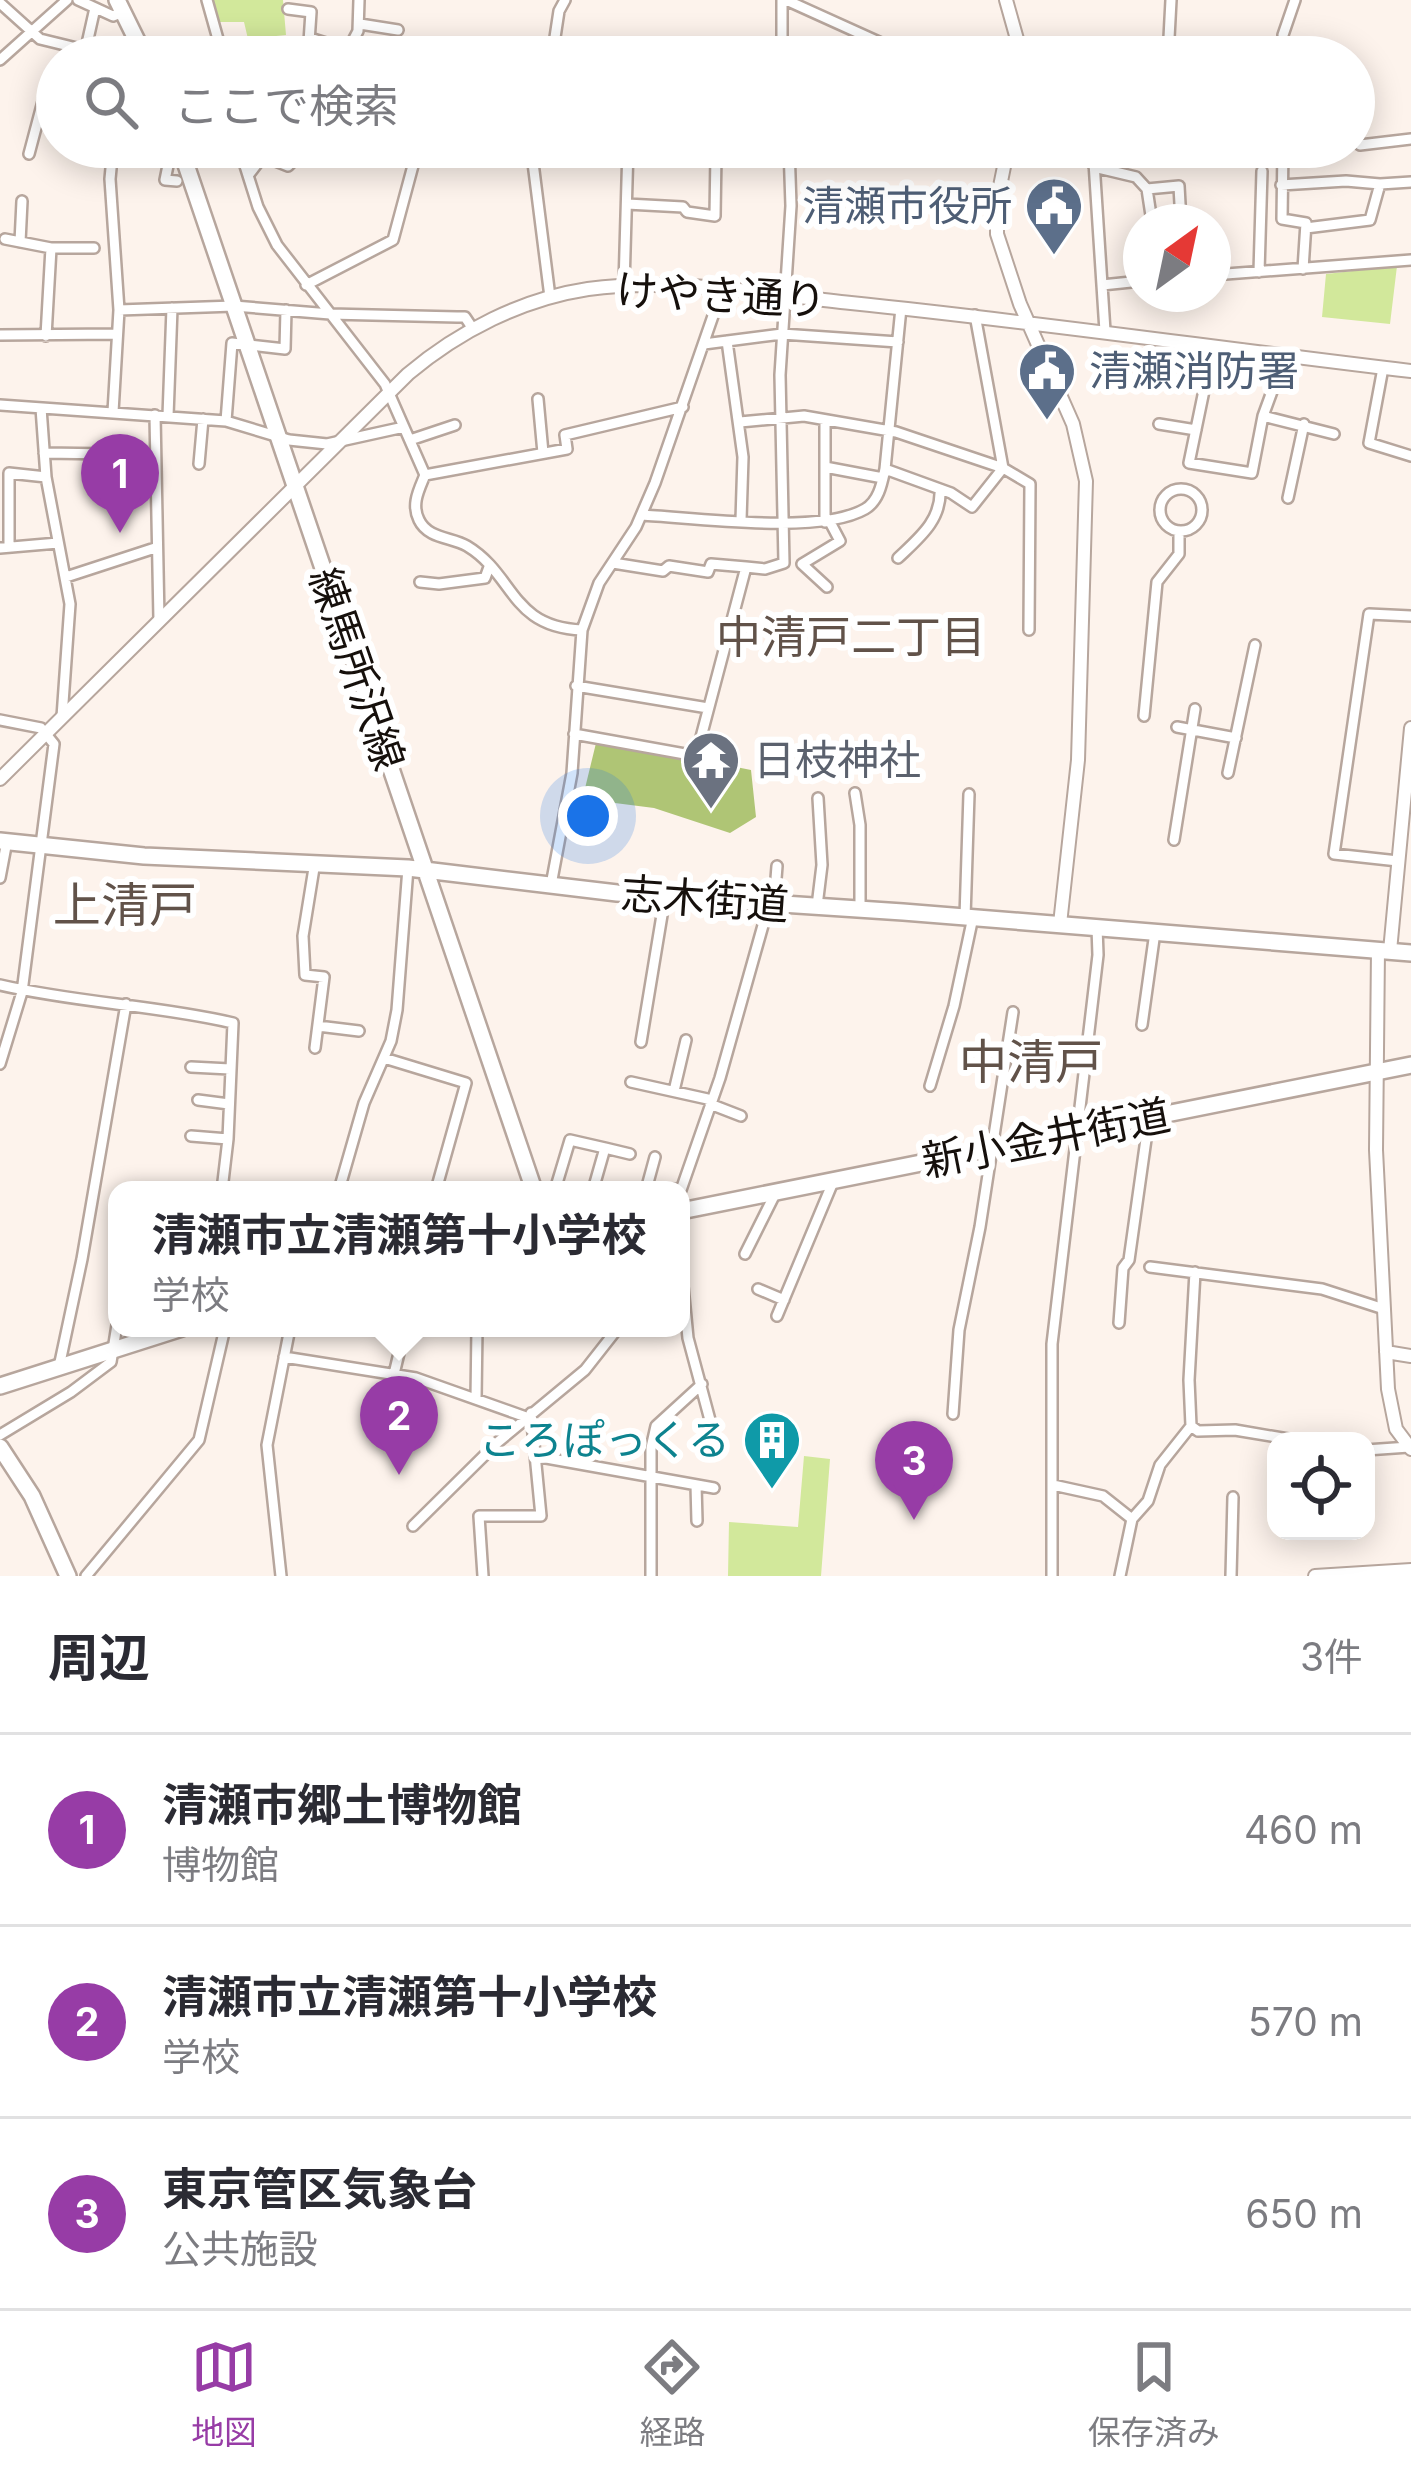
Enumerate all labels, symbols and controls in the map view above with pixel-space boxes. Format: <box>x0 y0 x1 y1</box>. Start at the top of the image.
search box <box>36 36 1375 168</box>
icon: search <box>78 69 144 135</box>
text: ここで検索 <box>174 78 399 133</box>
public building icon: 清瀬市役所 <box>1023 175 1085 257</box>
place label: 清瀬市役所 <box>802 180 1012 231</box>
north arrow <box>1123 204 1231 312</box>
street label: けやき通り <box>615 264 827 325</box>
public building icon: 清瀬消防署 <box>1016 340 1078 422</box>
place label: 清瀬消防署 <box>1089 345 1299 396</box>
pin: 1 <box>81 434 159 533</box>
street label: 練馬所沢線 <box>299 561 416 776</box>
district label: 中清戸二丁目 <box>716 609 986 664</box>
temple icon: 日枝神社 <box>680 729 742 811</box>
place label: 日枝神社 <box>753 734 921 785</box>
your location <box>558 786 618 846</box>
street label: 志木街道 <box>619 867 791 930</box>
district label: 上清戸 <box>53 875 197 934</box>
district label: 中清戸 <box>959 1032 1103 1091</box>
street label: 新小金井街道 <box>917 1088 1174 1187</box>
popup <box>108 1181 690 1337</box>
text: 清瀬市立清瀬第十小学校 <box>151 1207 647 1262</box>
text: 学校 <box>151 1271 230 1318</box>
pin: 2 <box>360 1376 438 1475</box>
building icon: ころぽっくる <box>741 1409 803 1491</box>
place label: ころぽっくる <box>479 1414 730 1465</box>
pin: 3 <box>875 1421 953 1520</box>
map controls <box>1267 1432 1375 1540</box>
button: locate <box>1267 1432 1375 1540</box>
text: 周辺 <box>48 1627 150 1688</box>
text: 3件 <box>1300 1633 1363 1680</box>
text: 清瀬市郷土博物館 <box>162 1777 522 1832</box>
text: 1 <box>79 1806 95 1853</box>
text: 460 m <box>1244 1806 1363 1853</box>
text: 博物館 <box>162 1841 279 1888</box>
text: 清瀬市立清瀬第十小学校 <box>162 1969 657 2024</box>
text: 2 <box>75 1998 99 2045</box>
text: 570 m <box>1248 1998 1363 2045</box>
text: 学校 <box>162 2033 240 2080</box>
text: 東京管区気象台 <box>162 2161 477 2216</box>
text: 3 <box>74 2190 100 2237</box>
text: 650 m <box>1245 2190 1363 2237</box>
text: 公共施設 <box>162 2225 318 2272</box>
tab: 地図 <box>191 2334 257 2454</box>
tab: 経路 <box>639 2334 705 2454</box>
tab: 保存済み <box>1088 2334 1220 2454</box>

